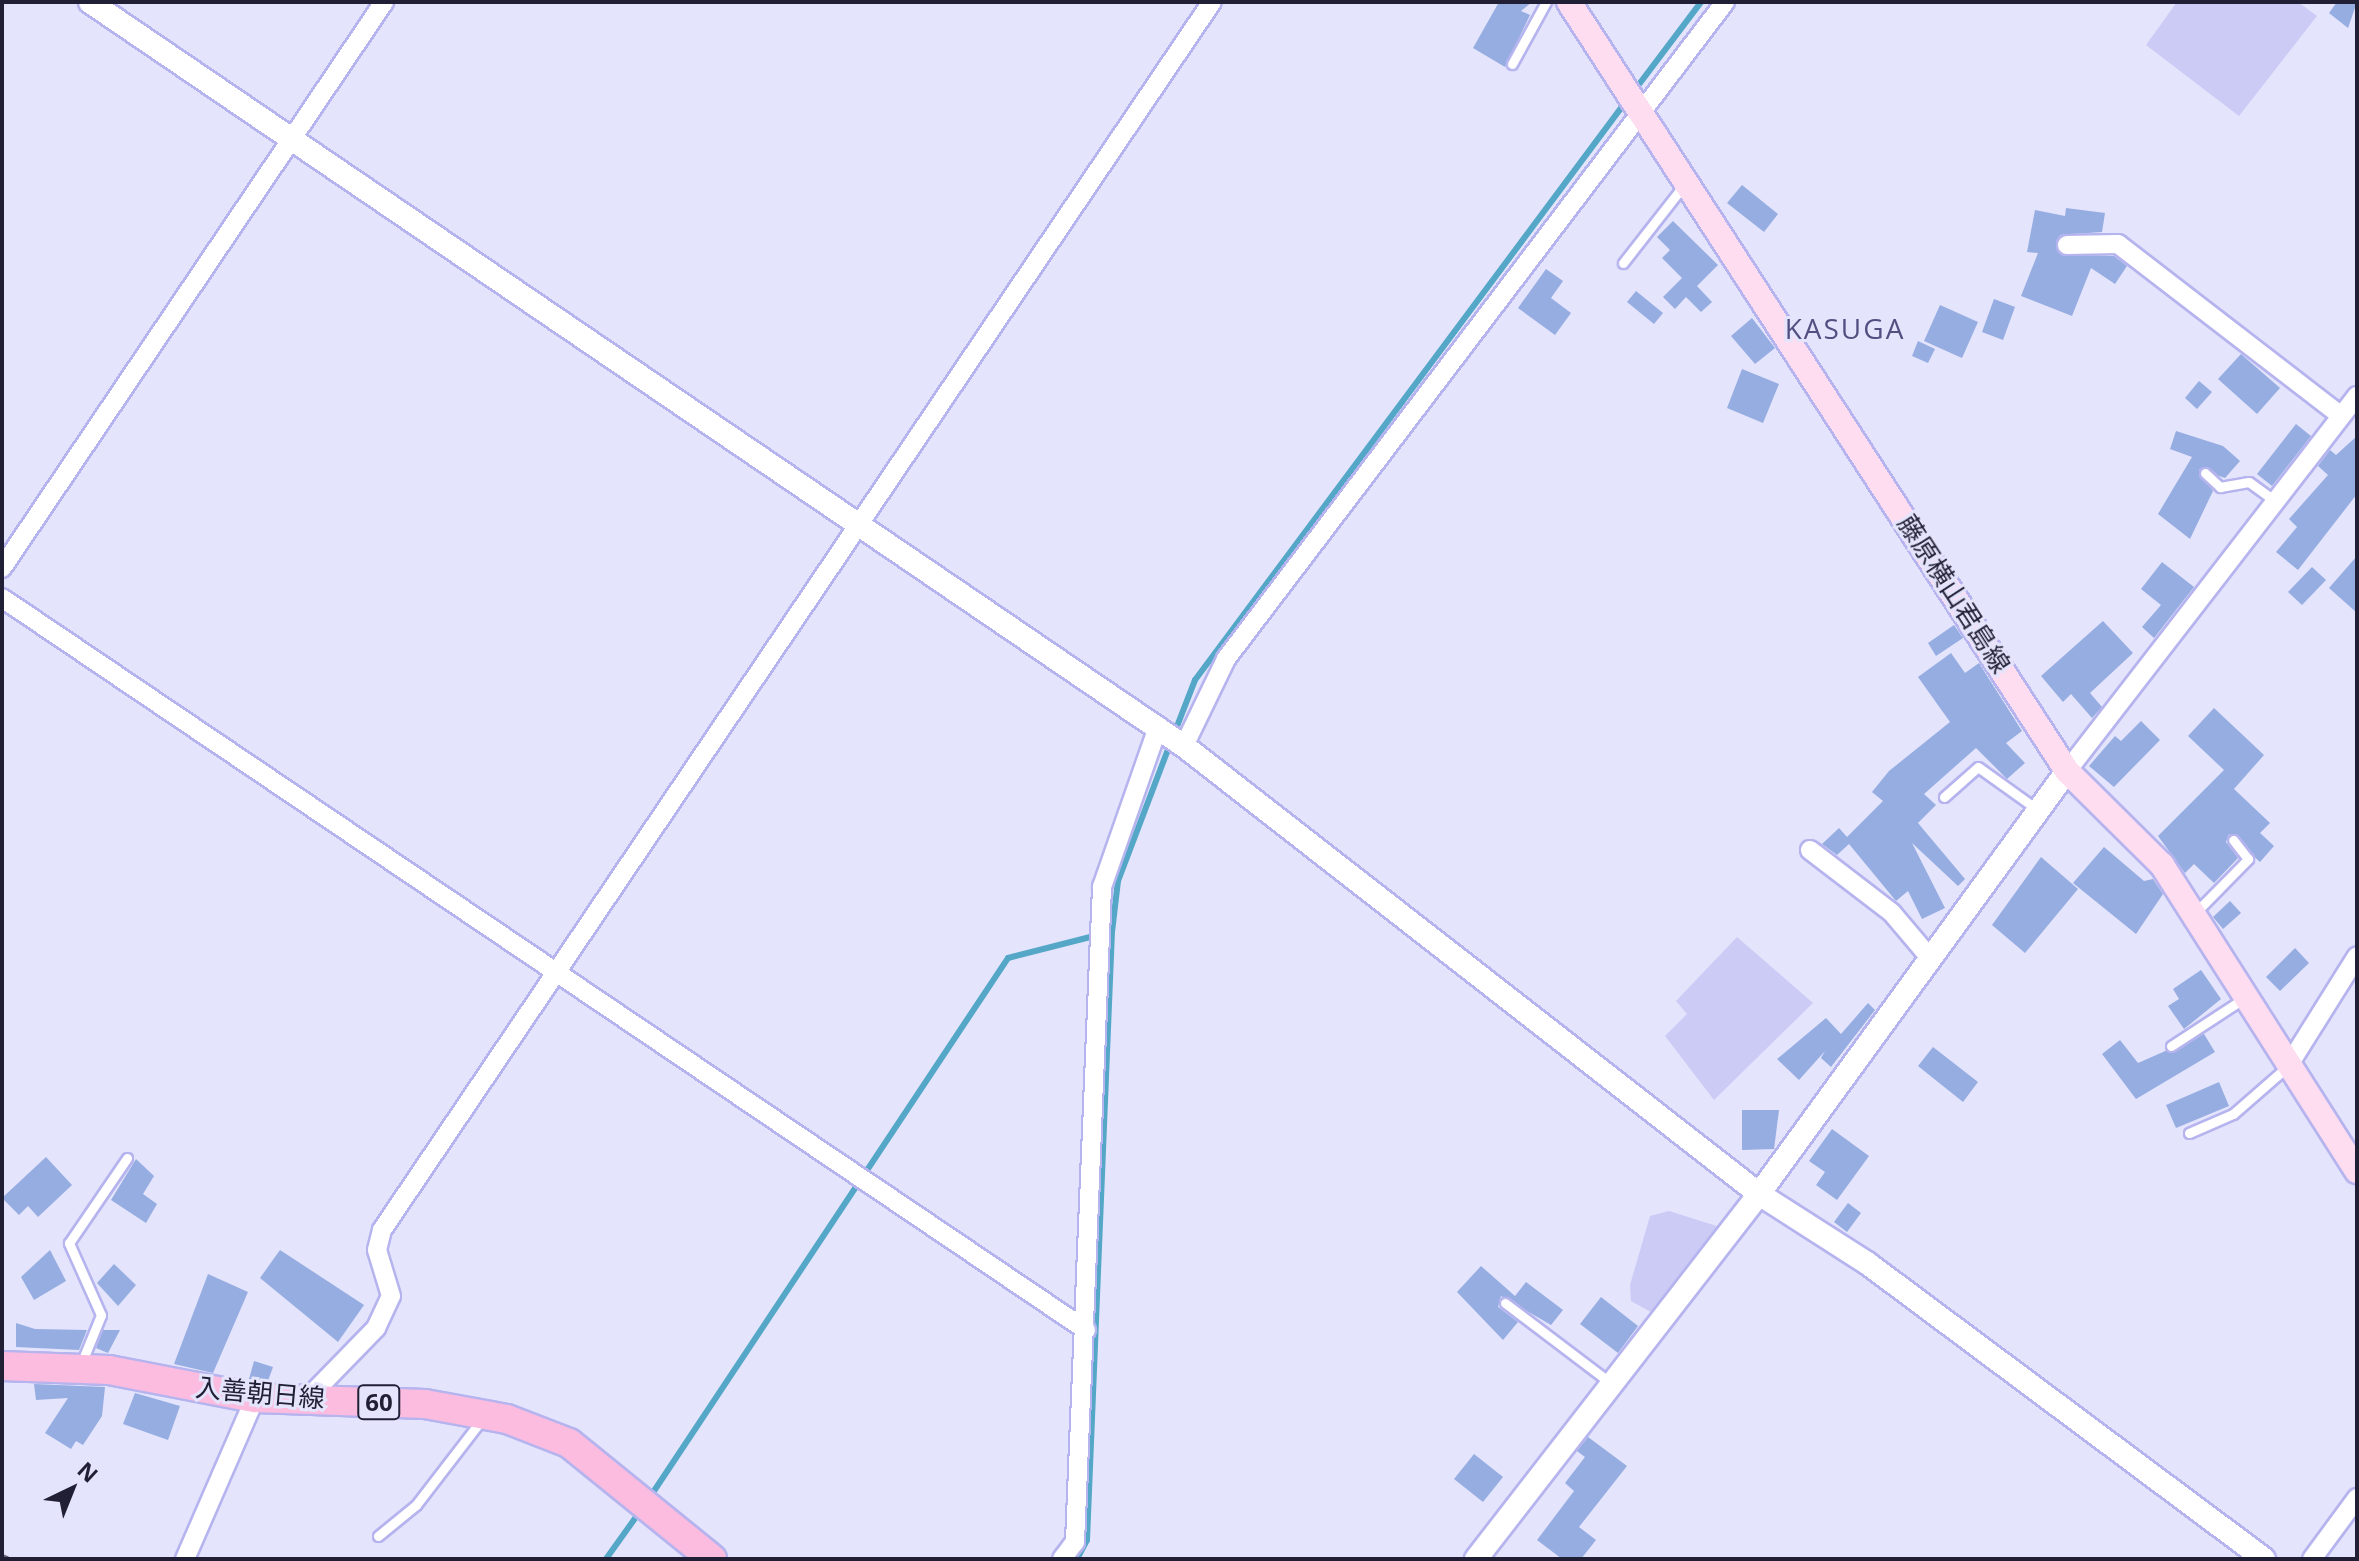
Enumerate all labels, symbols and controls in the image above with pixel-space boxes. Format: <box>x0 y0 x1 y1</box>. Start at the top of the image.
district label: KASUGA <box>1785 311 1905 345</box>
street label: 藤原横山君島線 <box>1891 509 2017 679</box>
street label: 入善朝日線 <box>194 1372 326 1414</box>
road number: 60 <box>357 1382 401 1422</box>
north arrow <box>32 1449 112 1529</box>
text: N <box>72 1454 105 1489</box>

